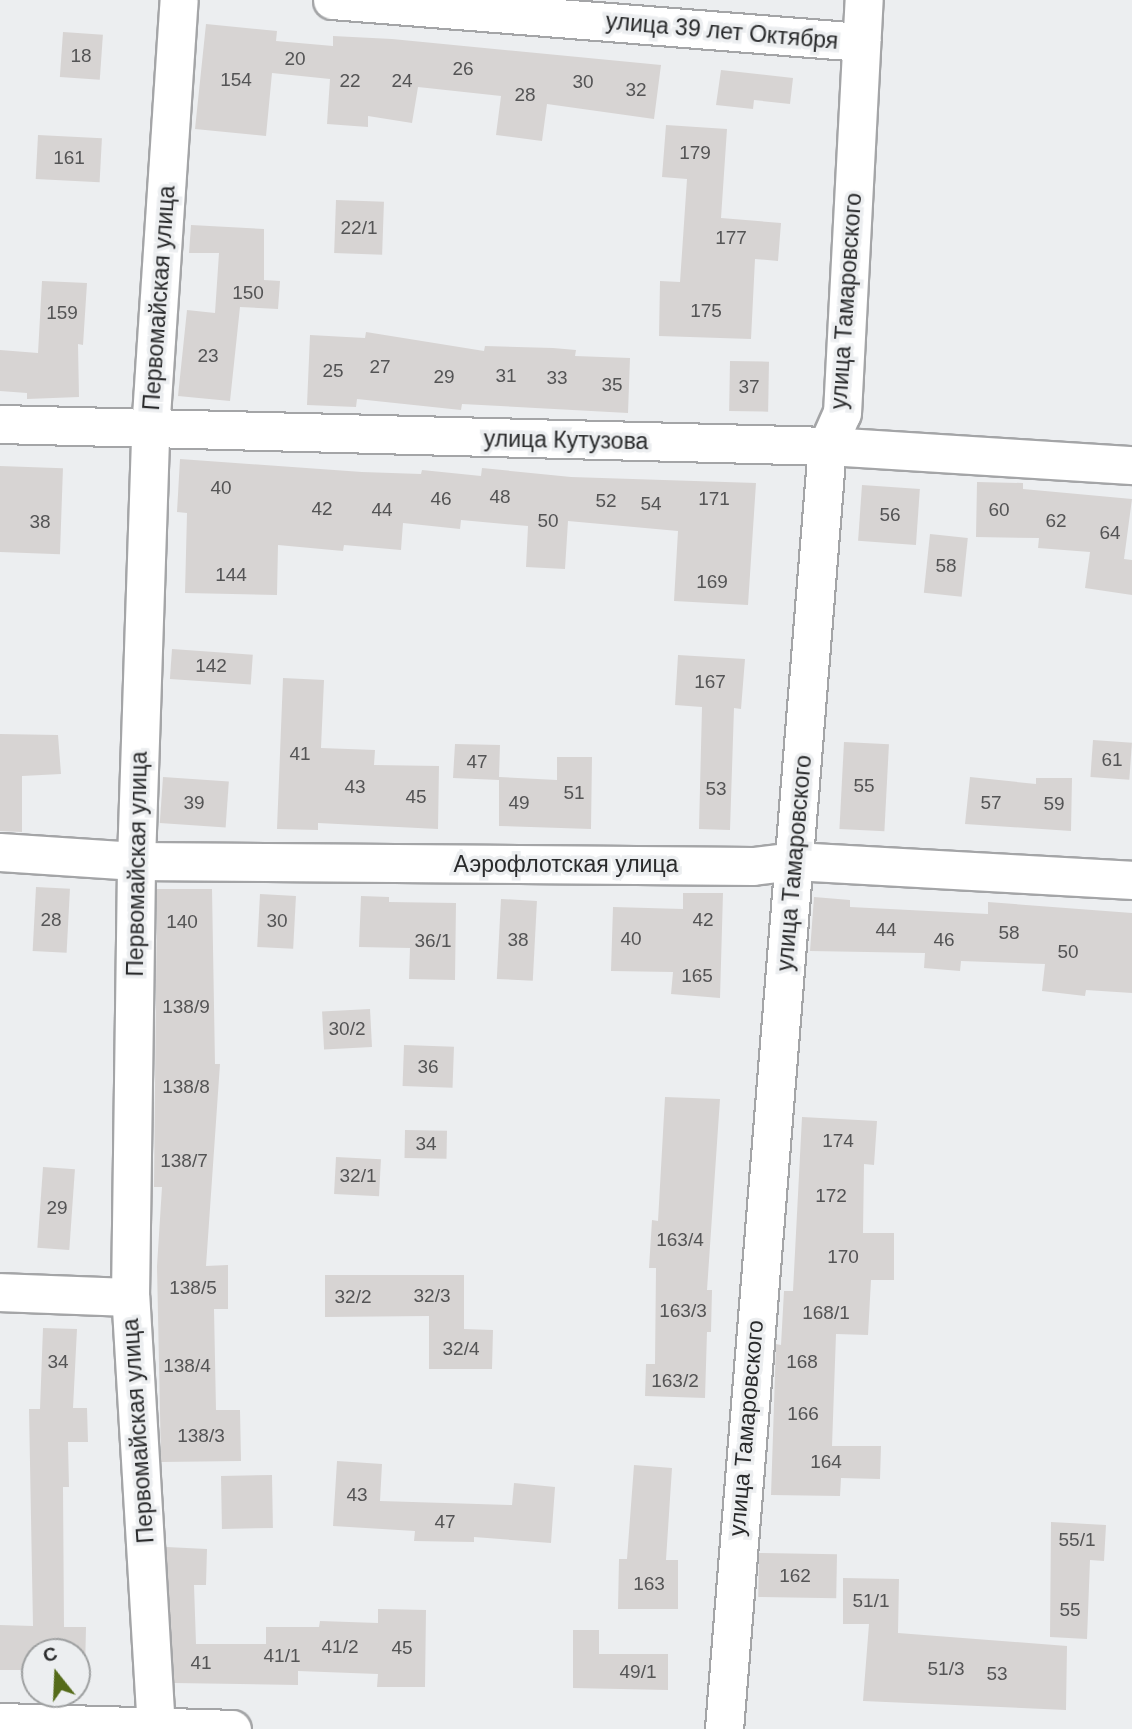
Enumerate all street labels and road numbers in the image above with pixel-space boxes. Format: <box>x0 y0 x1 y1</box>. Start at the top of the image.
street label: улица 39 лет Октября <box>605 7 839 55</box>
street label: Первомайская улица <box>137 185 181 411</box>
street label: улица Тамаровского <box>825 192 867 410</box>
street label: улица Кутузова <box>483 425 649 455</box>
street label: Первомайская улица <box>121 751 153 977</box>
street label: улица Тамаровского <box>771 754 817 972</box>
street label: Аэрофлотская улица <box>454 850 678 878</box>
street label: Первомайская улица <box>116 1318 160 1544</box>
street label: улица Тамаровского <box>723 1319 769 1537</box>

